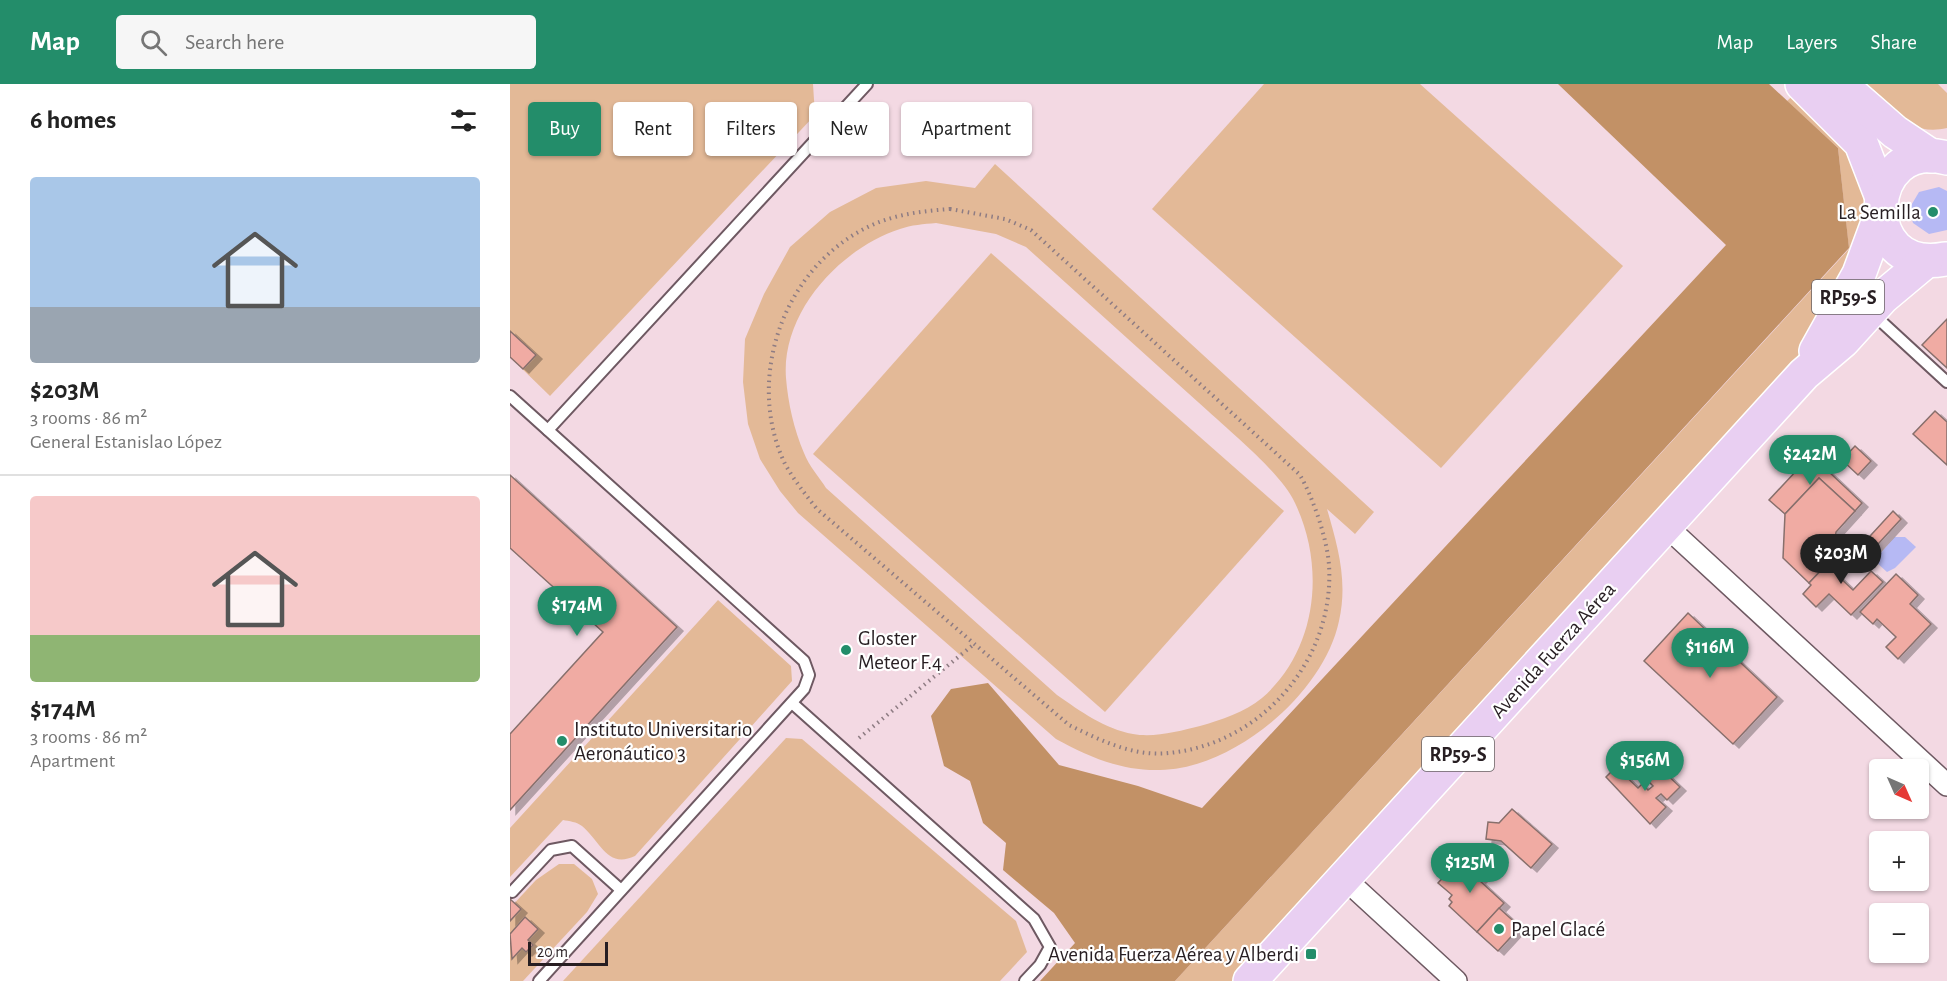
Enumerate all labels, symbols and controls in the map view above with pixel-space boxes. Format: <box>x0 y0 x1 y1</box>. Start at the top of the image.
search box <box>116 15 536 69</box>
icon: search <box>137 26 170 59</box>
text: Map <box>30 28 80 56</box>
text: Search here <box>185 31 284 53</box>
text: Map <box>1717 32 1753 53</box>
text: Layers <box>1786 32 1837 53</box>
text: Share <box>1870 32 1917 53</box>
chip: Buy <box>528 102 601 156</box>
chip: Rent <box>613 102 693 156</box>
chip: Filters <box>705 102 797 156</box>
chip: New <box>809 102 889 156</box>
chip: Apartment <box>901 102 1032 156</box>
icon: filters <box>447 104 480 137</box>
text: 6 homes <box>30 107 116 133</box>
place label: La Semilla <box>1838 202 1921 223</box>
marker: La Semilla <box>1926 205 1940 219</box>
icon: home <box>201 216 309 324</box>
road number: RP59-S <box>1812 280 1884 314</box>
text: $203M <box>30 377 99 403</box>
text: 3 rooms · 86 m² <box>30 408 147 428</box>
text: General Estanislao López <box>30 432 222 452</box>
pin: $242M <box>1768 435 1852 486</box>
text: $242M <box>1783 444 1837 464</box>
pin: $203M <box>1799 534 1883 585</box>
icon: home <box>201 535 309 643</box>
text: $203M <box>1814 543 1868 563</box>
street label: Avenida Fuerza Aérea <box>1487 578 1620 722</box>
pin: $174M <box>535 586 619 637</box>
text: $174M <box>552 595 602 615</box>
place label: Gloster Meteor F.4 <box>858 628 942 673</box>
pin: $116M <box>1668 628 1752 679</box>
text: $116M <box>1686 637 1735 657</box>
marker: Gloster Meteor F.4 <box>839 643 853 657</box>
text: $174M <box>30 696 96 722</box>
place label: Instituto Universitario Aeronáutico 3 <box>574 719 752 764</box>
text: 3 rooms · 86 m² <box>30 727 147 747</box>
marker: Instituto Universitario Aeronáutico 3 <box>555 734 569 748</box>
road number: RP59-S <box>1422 737 1494 771</box>
pin: $156M <box>1603 741 1687 792</box>
text: $156M <box>1620 750 1670 770</box>
text: Apartment <box>30 751 115 771</box>
north arrow <box>1869 759 1929 819</box>
map controls <box>1869 759 1929 963</box>
button: + <box>1869 831 1929 891</box>
pin: $125M <box>1428 843 1512 894</box>
text: $125M <box>1445 852 1495 872</box>
button: − <box>1869 903 1929 963</box>
place label: Papel Glacé <box>1511 919 1605 940</box>
marker: Papel Glacé <box>1492 922 1506 936</box>
scale bar <box>528 939 608 966</box>
text: 20 m <box>537 944 568 960</box>
place label: Avenida Fuerza Aérea y Alberdi <box>1048 944 1299 965</box>
marker: Avenida Fuerza Aérea y Alberdi <box>1304 947 1318 961</box>

